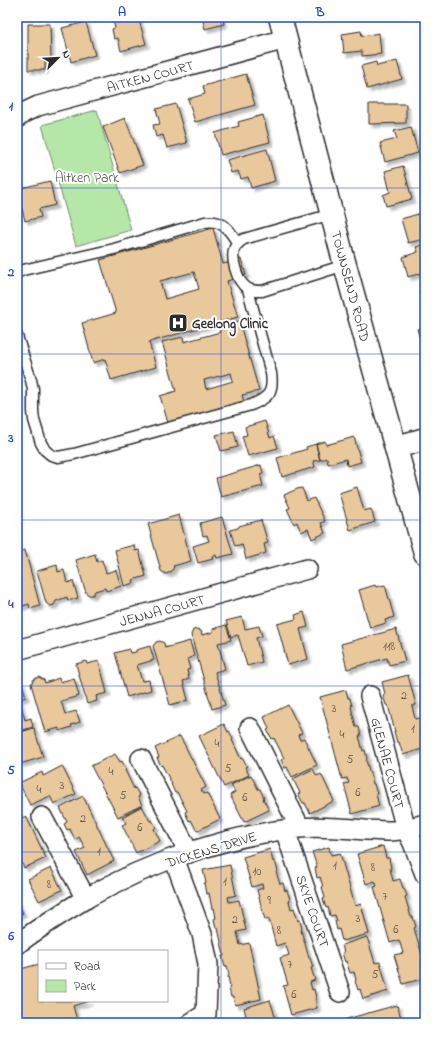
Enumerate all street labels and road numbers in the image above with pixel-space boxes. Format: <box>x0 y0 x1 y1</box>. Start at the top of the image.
street label: AITKEN COURT <box>105 56 196 99</box>
street label: TOWNSEND ROAD <box>325 229 374 344</box>
street label: JENNA COURT <box>117 590 207 633</box>
street label: GLENAE COURT <box>364 715 409 811</box>
street label: DICKENS DRIVE <box>162 827 259 875</box>
street label: SKYE COURT <box>289 872 334 950</box>

